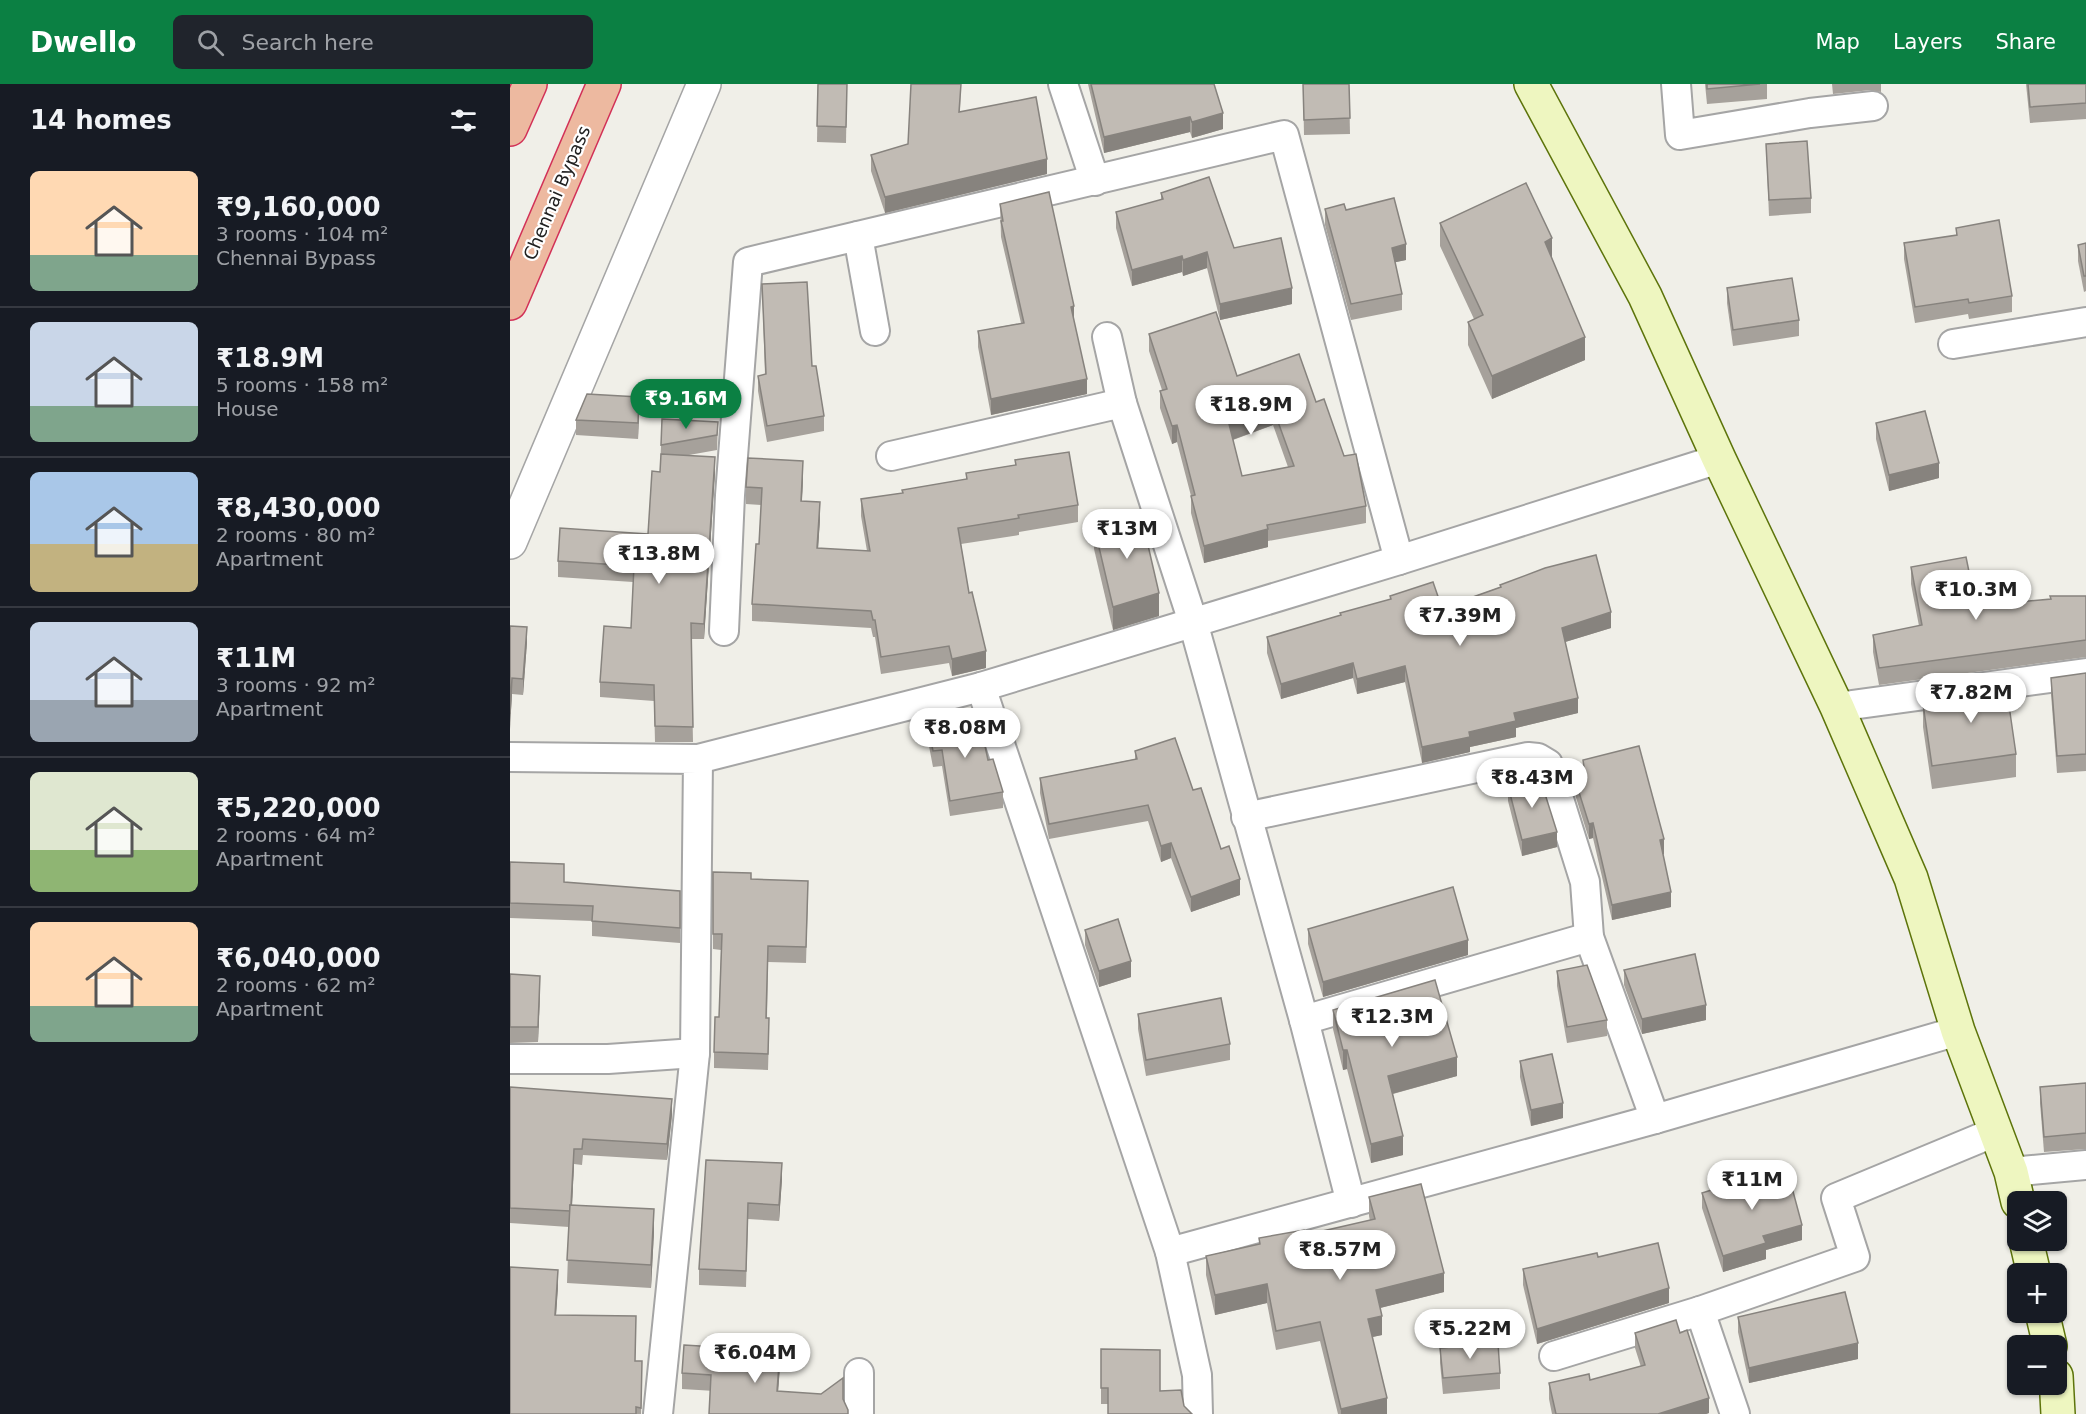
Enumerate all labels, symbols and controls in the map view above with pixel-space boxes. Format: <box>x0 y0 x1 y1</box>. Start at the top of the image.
search box <box>173 15 593 69</box>
text: Dwello <box>30 26 137 59</box>
icon: search <box>194 26 227 59</box>
text: Search here <box>242 30 374 55</box>
text: Map <box>1816 30 1860 54</box>
text: Layers <box>1893 30 1962 54</box>
text: Share <box>1995 30 2056 54</box>
icon: filters <box>447 104 480 137</box>
text: 14 homes <box>30 105 172 135</box>
street label: Chennai Bypass <box>519 122 594 263</box>
text: ₹9,160,000 <box>216 192 380 222</box>
icon: home <box>78 195 150 267</box>
text: 3 rooms · 104 m² <box>216 222 388 246</box>
text: Chennai Bypass <box>216 246 376 270</box>
text: ₹18.9M <box>216 343 324 373</box>
icon: home <box>78 346 150 418</box>
text: 5 rooms · 158 m² <box>216 373 388 397</box>
pin: ₹9.16M <box>637 379 735 430</box>
pin: ₹18.9M <box>1202 385 1300 436</box>
text: ₹9.16M <box>644 386 728 410</box>
text: ₹18.9M <box>1209 392 1293 416</box>
text: House <box>216 397 279 421</box>
text: ₹8,430,000 <box>216 493 380 523</box>
icon: home <box>78 496 150 568</box>
pin: ₹13M <box>1091 509 1163 560</box>
text: ₹13M <box>1096 516 1158 540</box>
text: 2 rooms · 80 m² <box>216 523 376 547</box>
pin: ₹13.8M <box>610 534 708 585</box>
text: ₹13.8M <box>617 541 701 565</box>
text: Apartment <box>216 547 323 571</box>
pin: ₹10.3M <box>1927 570 2025 621</box>
text: ₹10.3M <box>1934 577 2018 601</box>
pin: ₹7.39M <box>1411 596 1509 647</box>
text: ₹7.39M <box>1418 603 1502 627</box>
text: ₹11M <box>216 643 296 673</box>
icon: home <box>78 646 150 718</box>
text: 3 rooms · 92 m² <box>216 673 376 697</box>
pin: ₹7.82M <box>1922 673 2020 724</box>
text: ₹7.82M <box>1929 680 2013 704</box>
text: Apartment <box>216 697 323 721</box>
pin: ₹8.08M <box>916 708 1014 759</box>
text: ₹8.08M <box>923 715 1007 739</box>
pin: ₹8.43M <box>1483 758 1581 809</box>
text: ₹8.43M <box>1490 765 1574 789</box>
text: ₹5,220,000 <box>216 793 380 823</box>
icon: home <box>78 796 150 868</box>
text: 2 rooms · 64 m² <box>216 823 376 847</box>
text: Apartment <box>216 847 323 871</box>
text: ₹6,040,000 <box>216 943 380 973</box>
icon: home <box>78 946 150 1018</box>
text: 2 rooms · 62 m² <box>216 973 376 997</box>
text: Apartment <box>216 997 323 1021</box>
pin: ₹12.3M <box>1343 997 1441 1048</box>
text: ₹12.3M <box>1350 1004 1434 1028</box>
pin: ₹11M <box>1716 1160 1788 1211</box>
text: ₹11M <box>1721 1167 1783 1191</box>
map controls <box>2007 1191 2067 1395</box>
button: layers <box>2007 1191 2067 1251</box>
pin: ₹8.57M <box>1291 1230 1389 1281</box>
text: ₹8.57M <box>1298 1237 1382 1261</box>
button: + <box>2007 1263 2067 1323</box>
pin: ₹5.22M <box>1421 1309 1519 1360</box>
text: ₹5.22M <box>1428 1316 1512 1340</box>
pin: ₹6.04M <box>706 1333 804 1384</box>
button: − <box>2007 1335 2067 1395</box>
text: ₹6.04M <box>713 1340 797 1364</box>

